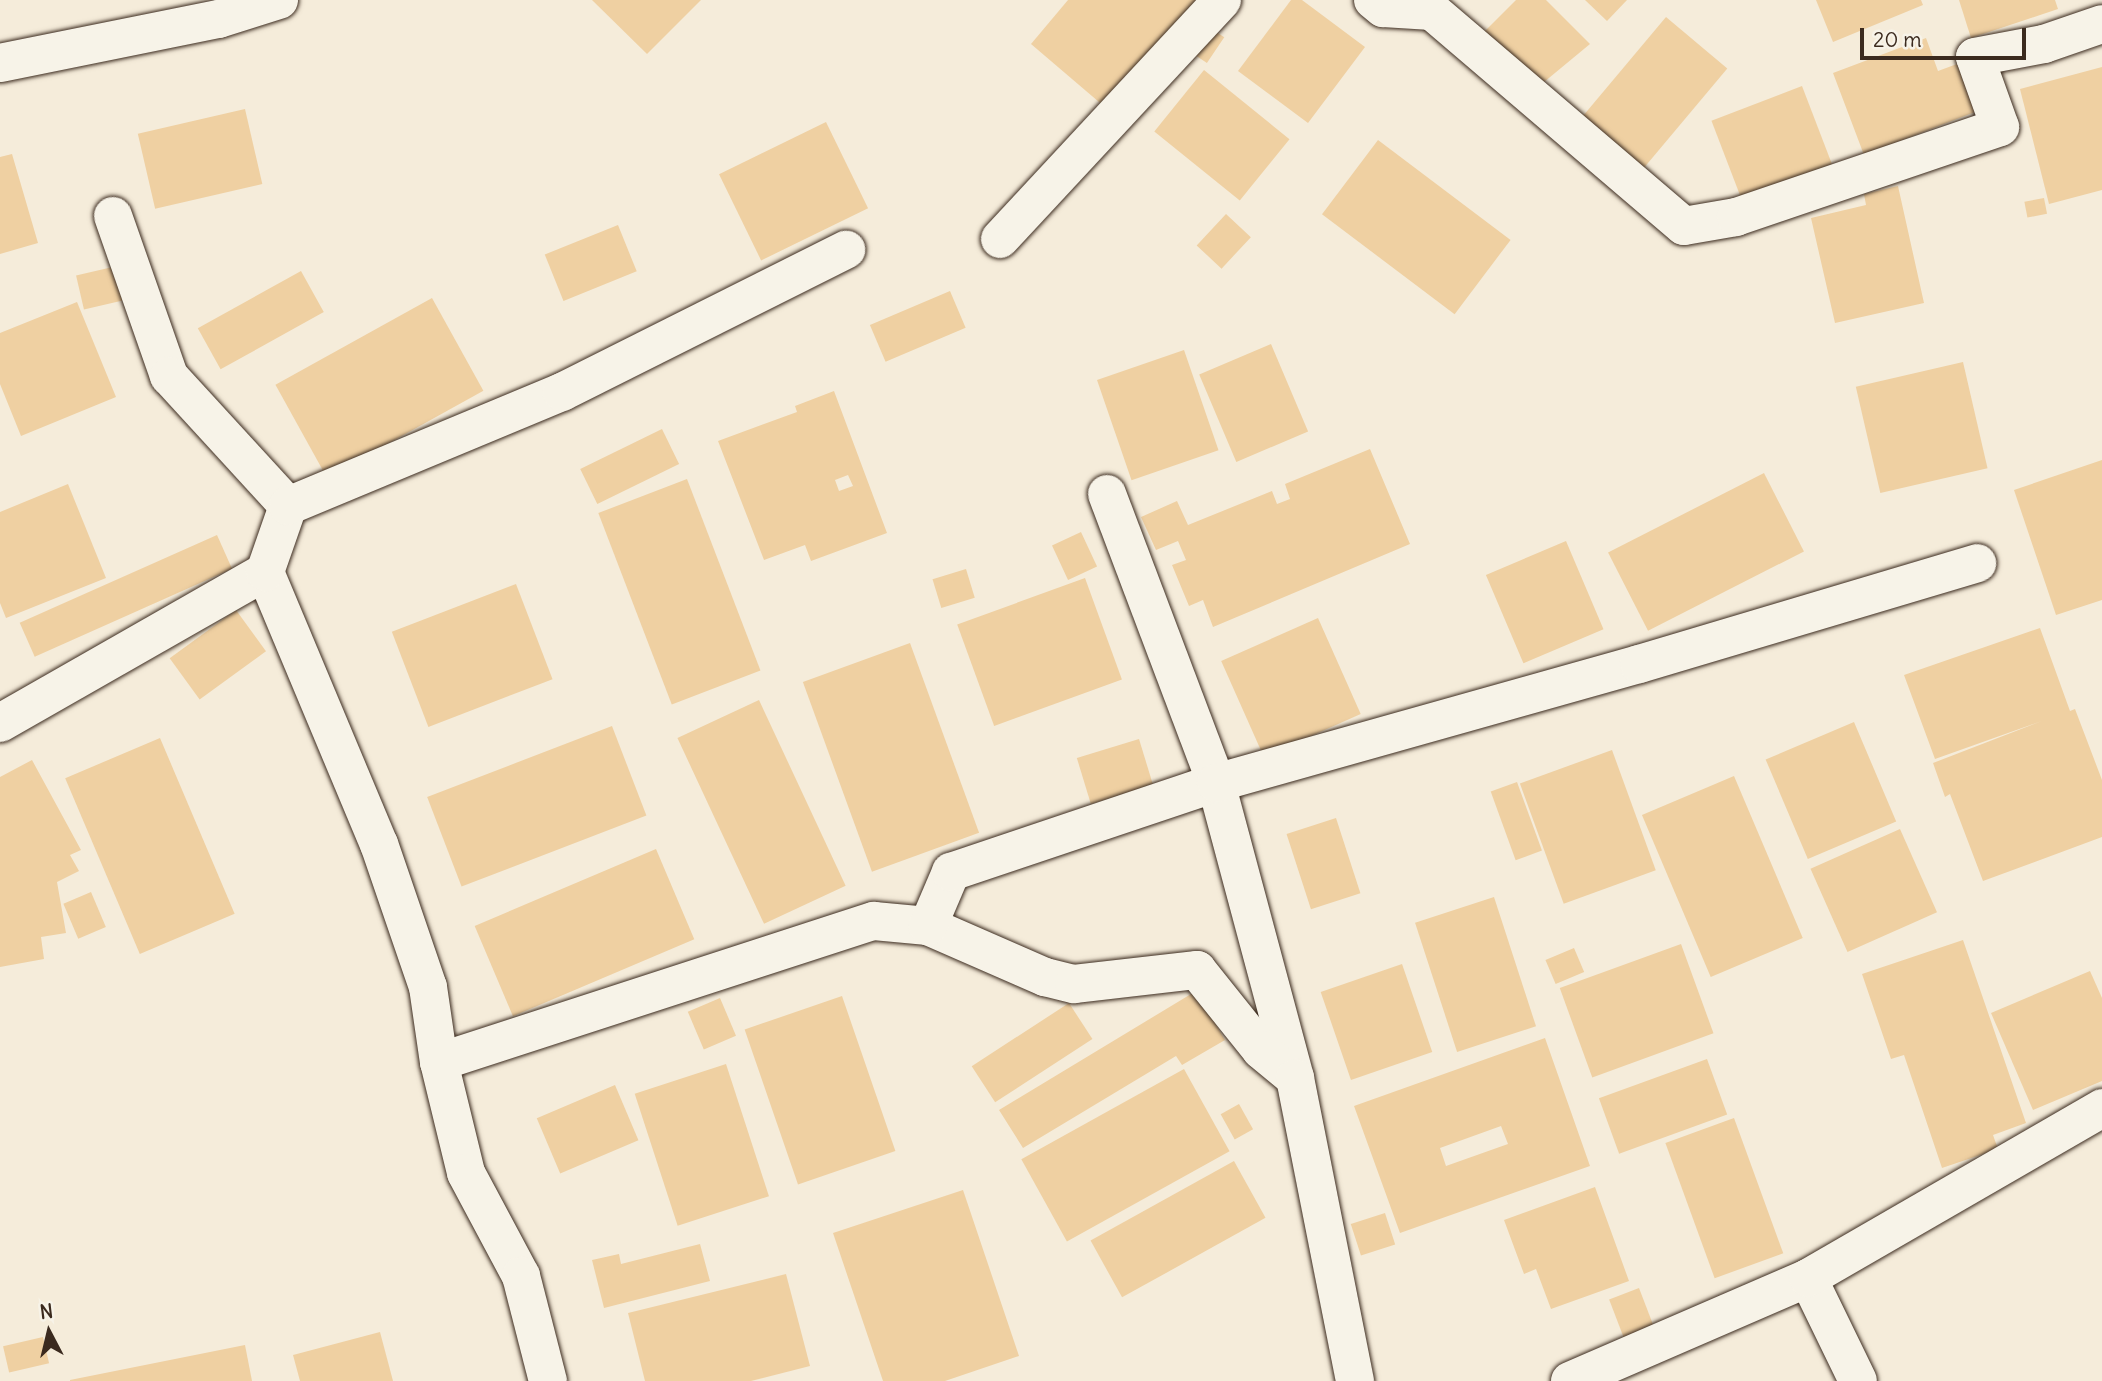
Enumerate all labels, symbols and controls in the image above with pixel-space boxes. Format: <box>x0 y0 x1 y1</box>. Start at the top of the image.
scale bar <box>1864 14 2030 58</box>
text: 20 m <box>1873 26 1922 53</box>
north arrow <box>14 1297 84 1367</box>
text: N <box>38 1298 54 1324</box>

